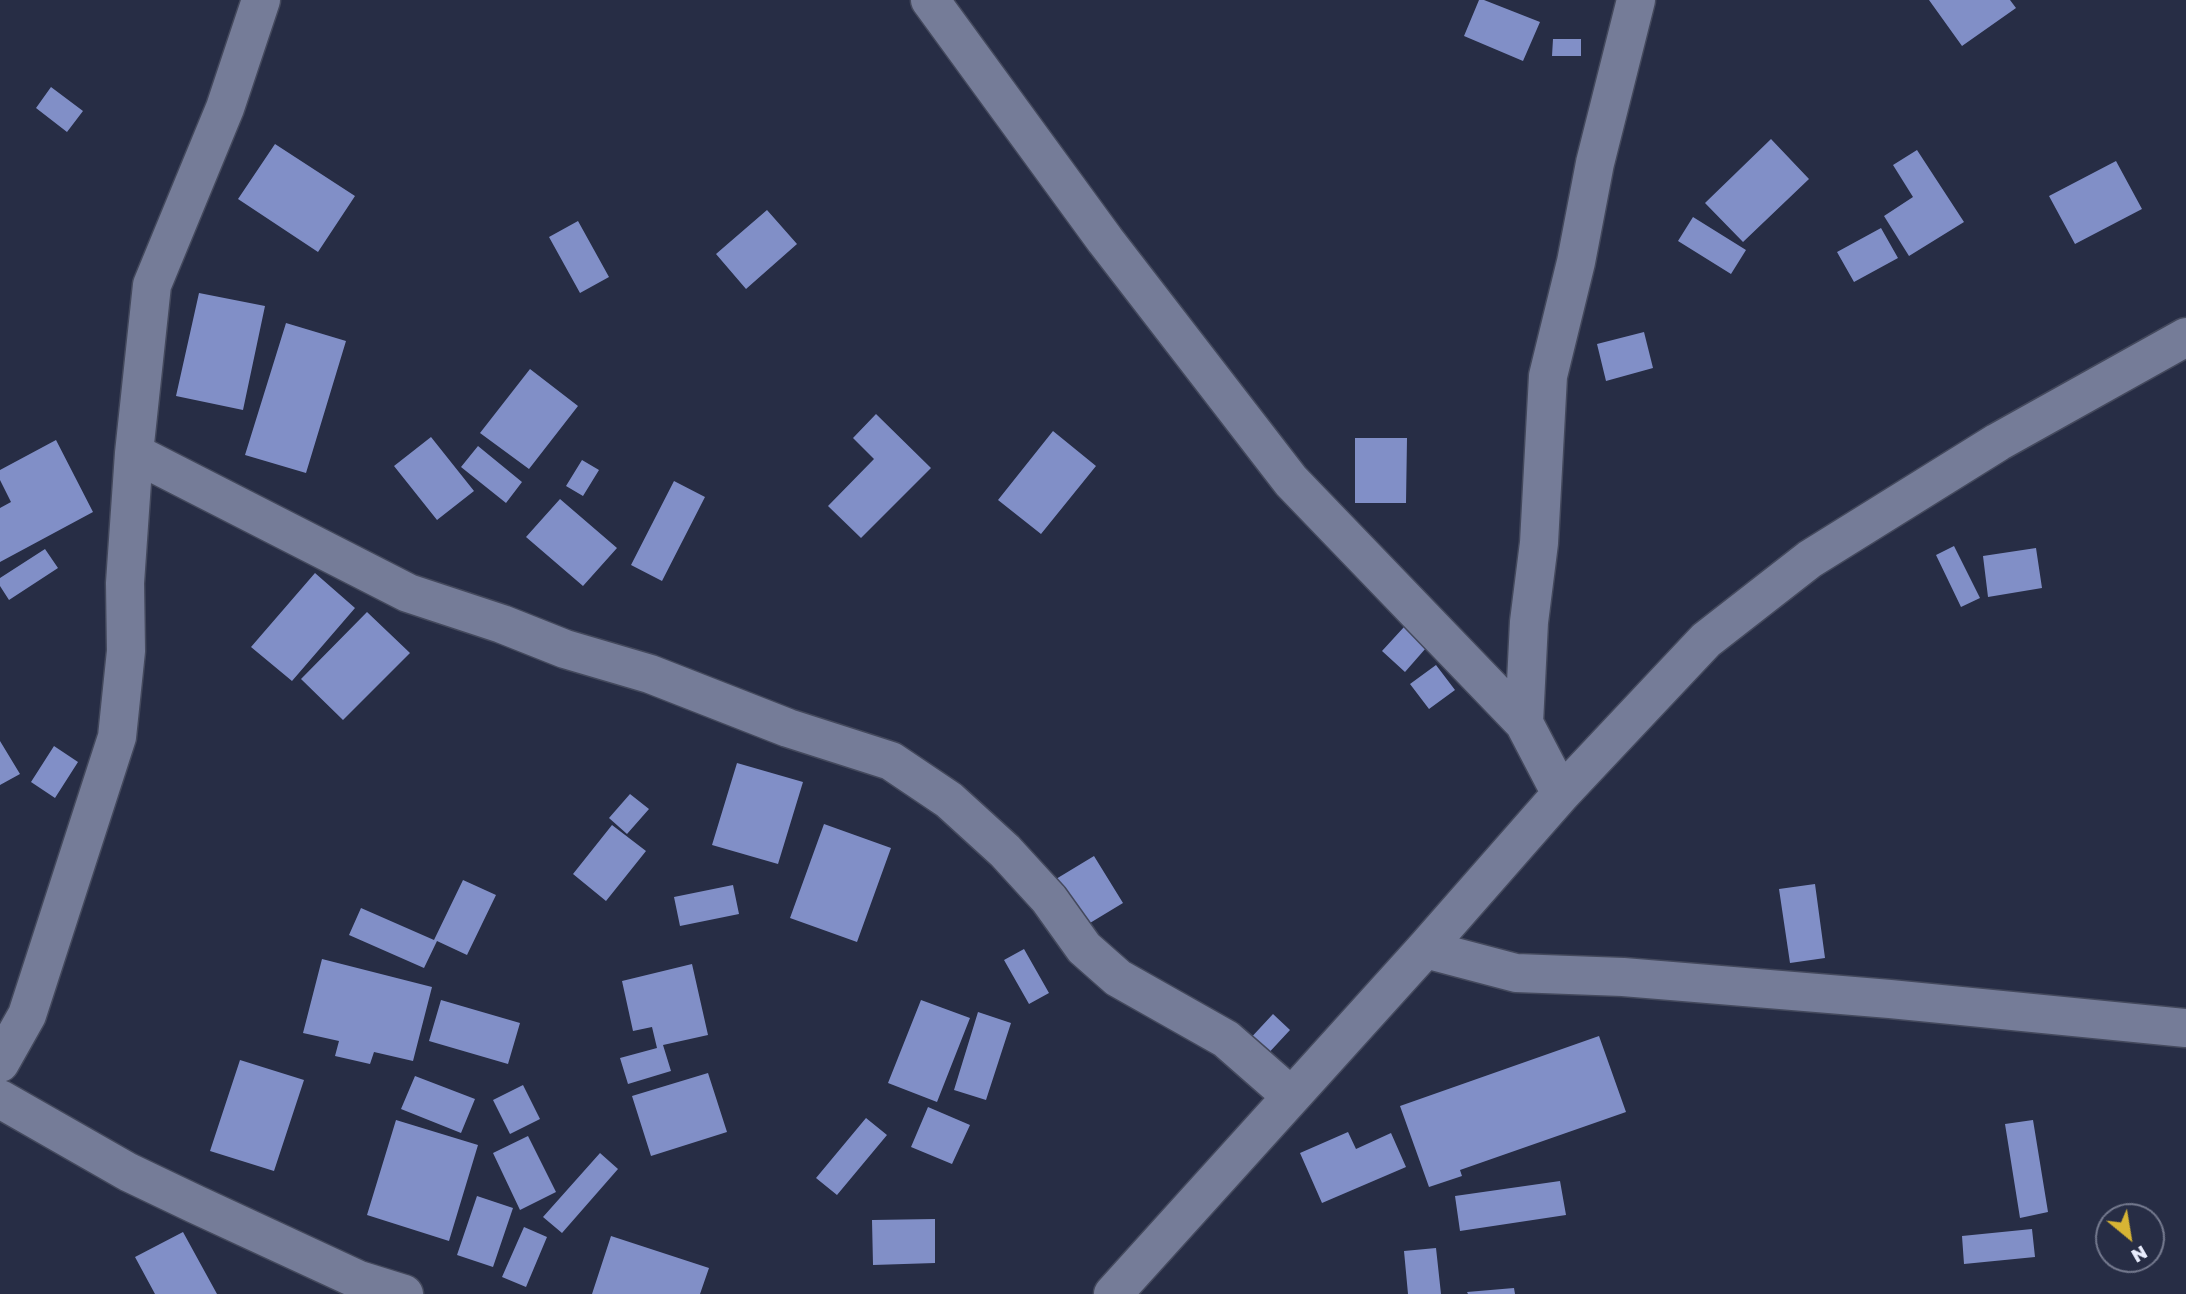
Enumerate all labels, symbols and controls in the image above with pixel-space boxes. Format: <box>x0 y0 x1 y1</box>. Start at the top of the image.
north arrow <box>2095 1203 2165 1273</box>
text: N <box>2128 1241 2152 1268</box>

